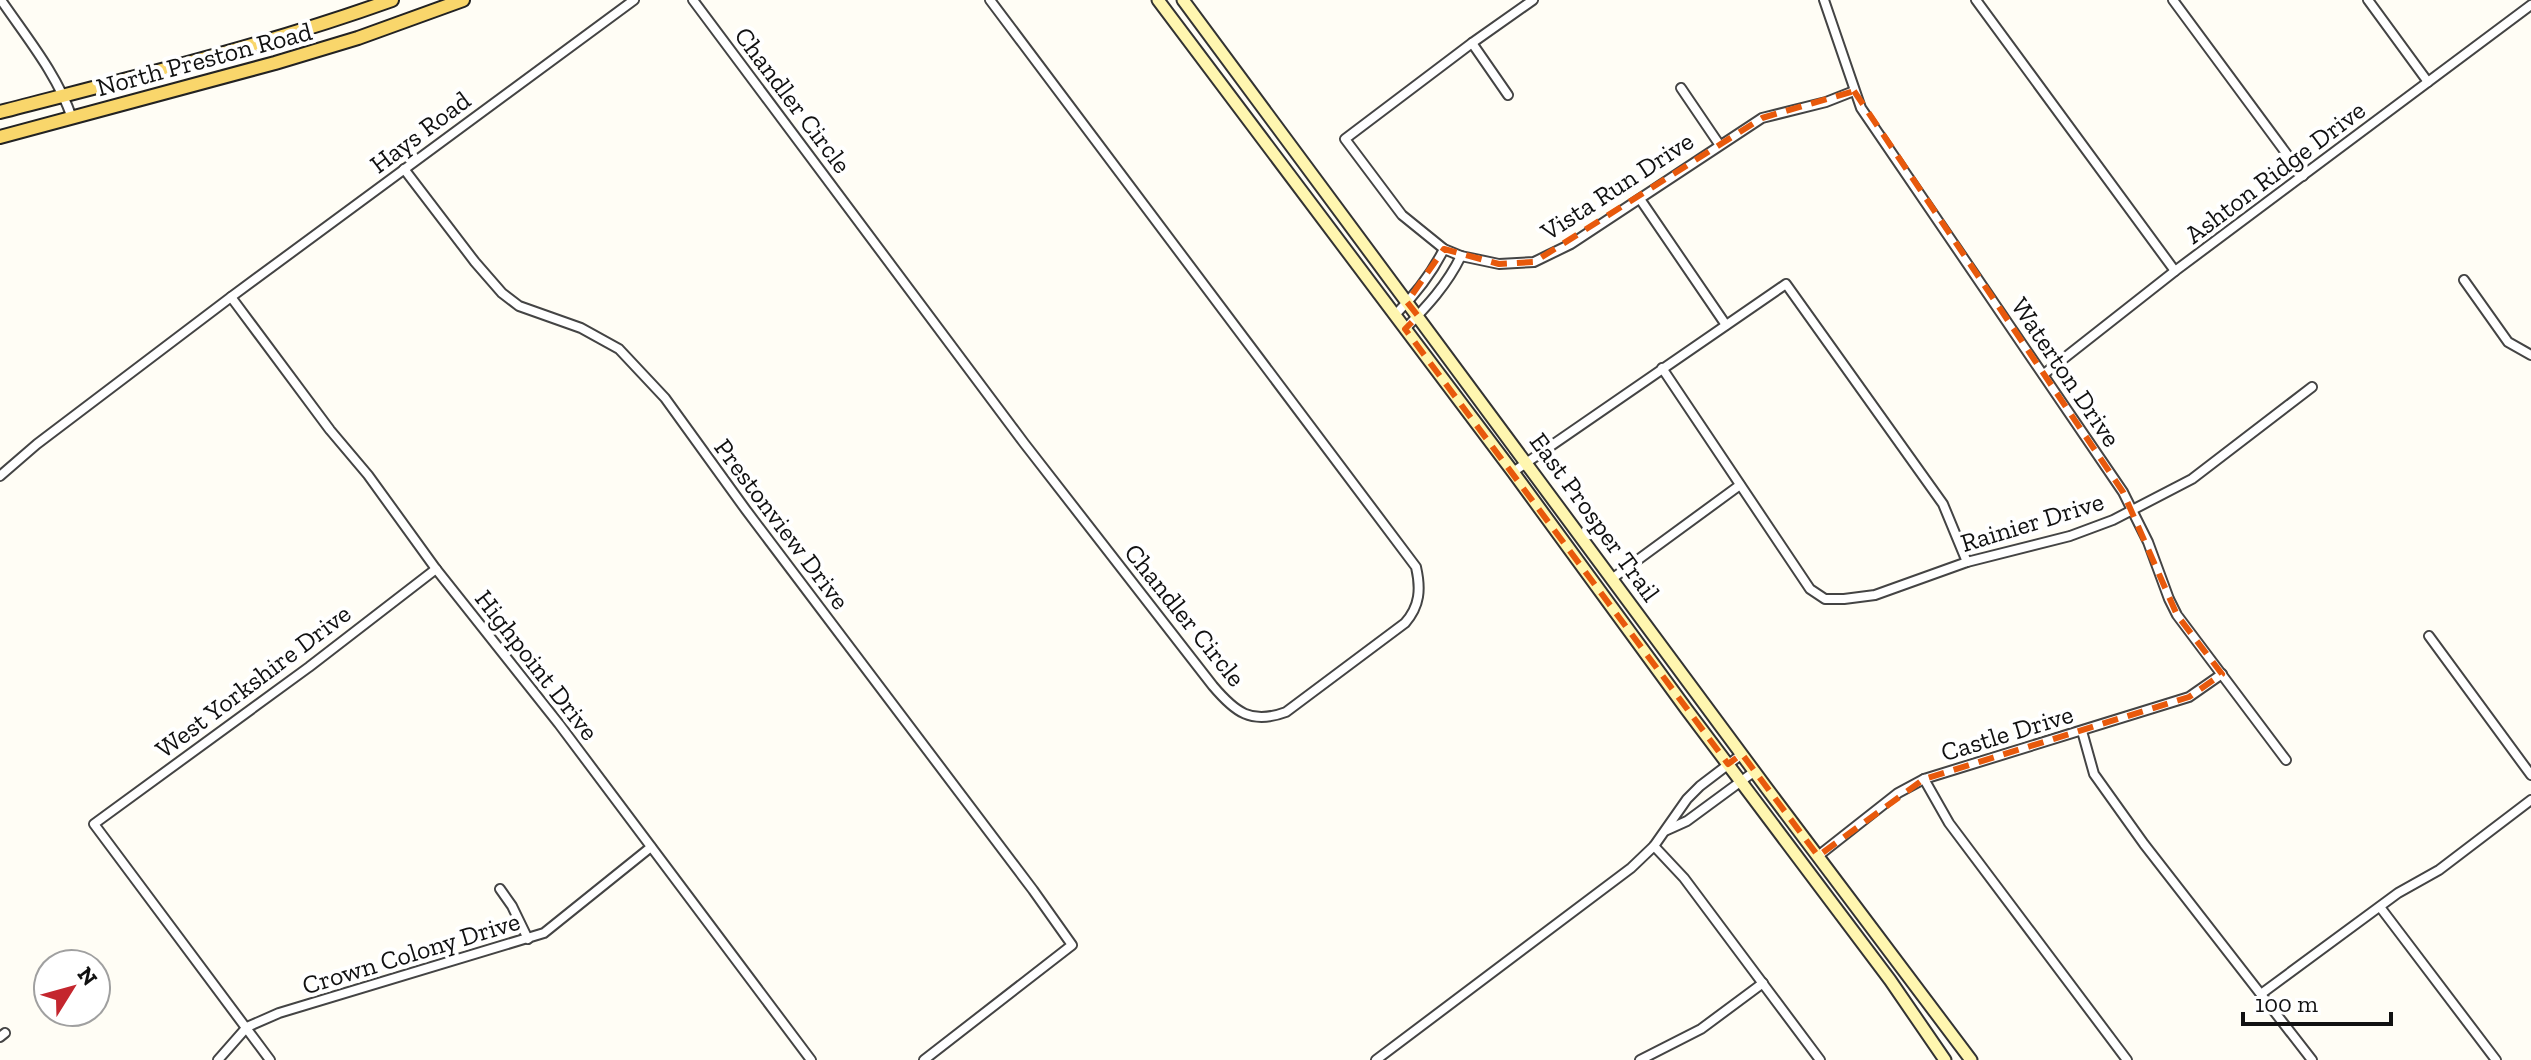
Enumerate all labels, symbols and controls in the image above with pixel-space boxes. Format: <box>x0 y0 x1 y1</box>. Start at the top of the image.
street label: North Preston Road <box>93 15 315 103</box>
street label: Chandler Circle <box>728 21 858 179</box>
street label: Hays Road <box>363 84 477 180</box>
street label: Ashton Ridge Drive <box>2178 94 2372 250</box>
street label: Vista Run Drive <box>1534 125 1699 248</box>
street label: Waterton Drive <box>2004 291 2128 453</box>
street label: East Prosper Trail <box>1523 426 1667 608</box>
street label: Prestonview Drive <box>707 432 857 616</box>
street label: Rainier Drive <box>1957 485 2107 559</box>
street label: Chandler Circle <box>1118 537 1252 693</box>
street label: Highpoint Drive <box>468 583 606 747</box>
street label: West Yorkshire Drive <box>149 597 357 765</box>
street label: Castle Drive <box>1937 698 2077 768</box>
street label: Crown Colony Drive <box>298 905 524 1001</box>
north arrow <box>32 948 112 1028</box>
text: N <box>72 961 104 991</box>
scale bar <box>2243 976 2391 1026</box>
text: 100 m <box>2255 989 2318 1018</box>

